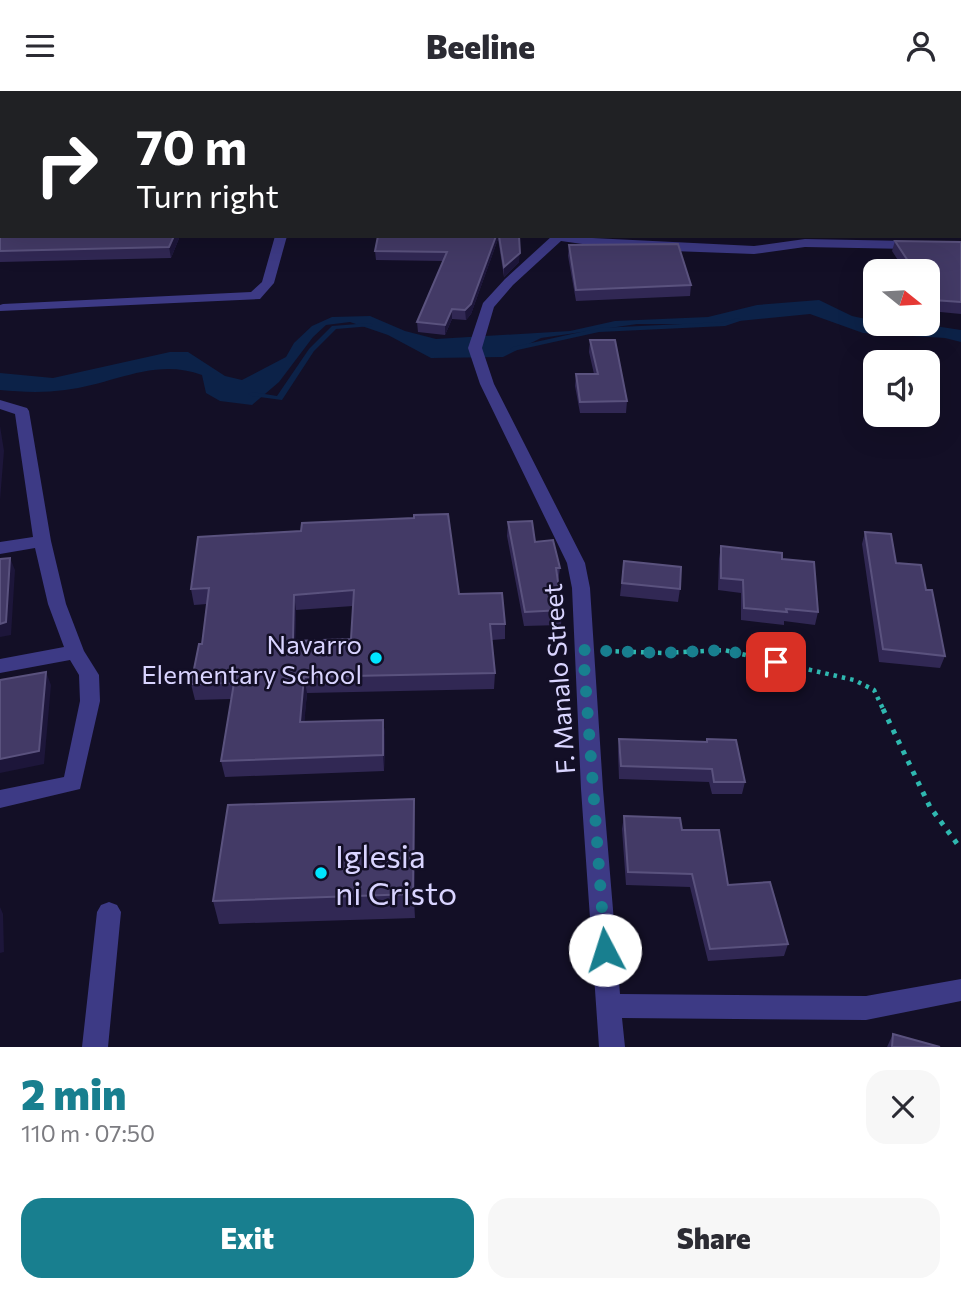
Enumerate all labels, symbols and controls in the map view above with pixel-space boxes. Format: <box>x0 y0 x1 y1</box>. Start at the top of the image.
text: Beeline <box>426 26 535 66</box>
icon: menu <box>21 27 59 65</box>
icon: person <box>902 27 940 65</box>
text: 70 m <box>136 115 247 175</box>
icon: right <box>21 119 112 210</box>
text: Turn right <box>136 175 279 215</box>
north arrow <box>863 259 940 336</box>
map controls <box>863 259 940 427</box>
button: sound <box>863 350 940 427</box>
street label: F. Manalo Street <box>536 583 580 775</box>
place label: Navarro Elementary School <box>141 628 362 689</box>
pin <box>746 632 806 692</box>
icon: arrive <box>757 643 795 681</box>
marker: Navarro Elementary School <box>368 650 384 666</box>
place label: Iglesia ni Cristo <box>335 835 457 912</box>
marker: Iglesia ni Cristo <box>313 865 329 881</box>
position arrow <box>568 913 642 987</box>
text: 2 min <box>21 1067 127 1119</box>
button: close <box>866 1070 940 1144</box>
text: 110 m · 07:50 <box>21 1119 155 1147</box>
button: Exit <box>21 1198 474 1278</box>
button: Share <box>488 1198 940 1278</box>

